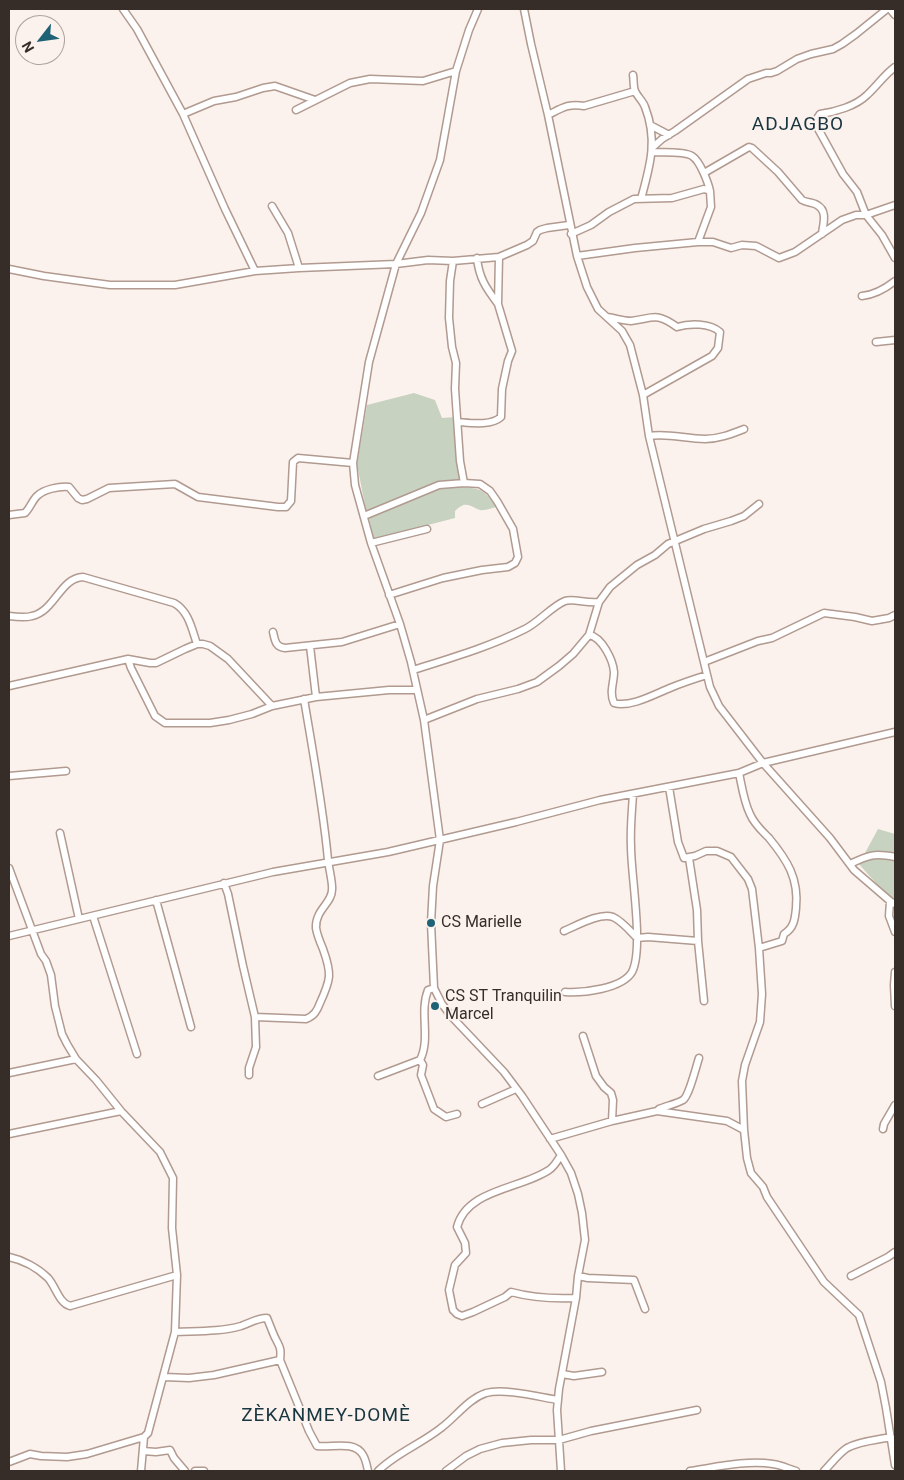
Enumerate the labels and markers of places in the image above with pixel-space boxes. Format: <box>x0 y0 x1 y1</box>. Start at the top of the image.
place label: CS Marielle <box>441 913 522 933</box>
marker: CS Marielle <box>425 917 437 929</box>
place label: CS ST Tranquilin Marcel <box>445 987 562 1025</box>
marker: CS ST Tranquilin Marcel <box>429 1000 441 1012</box>

